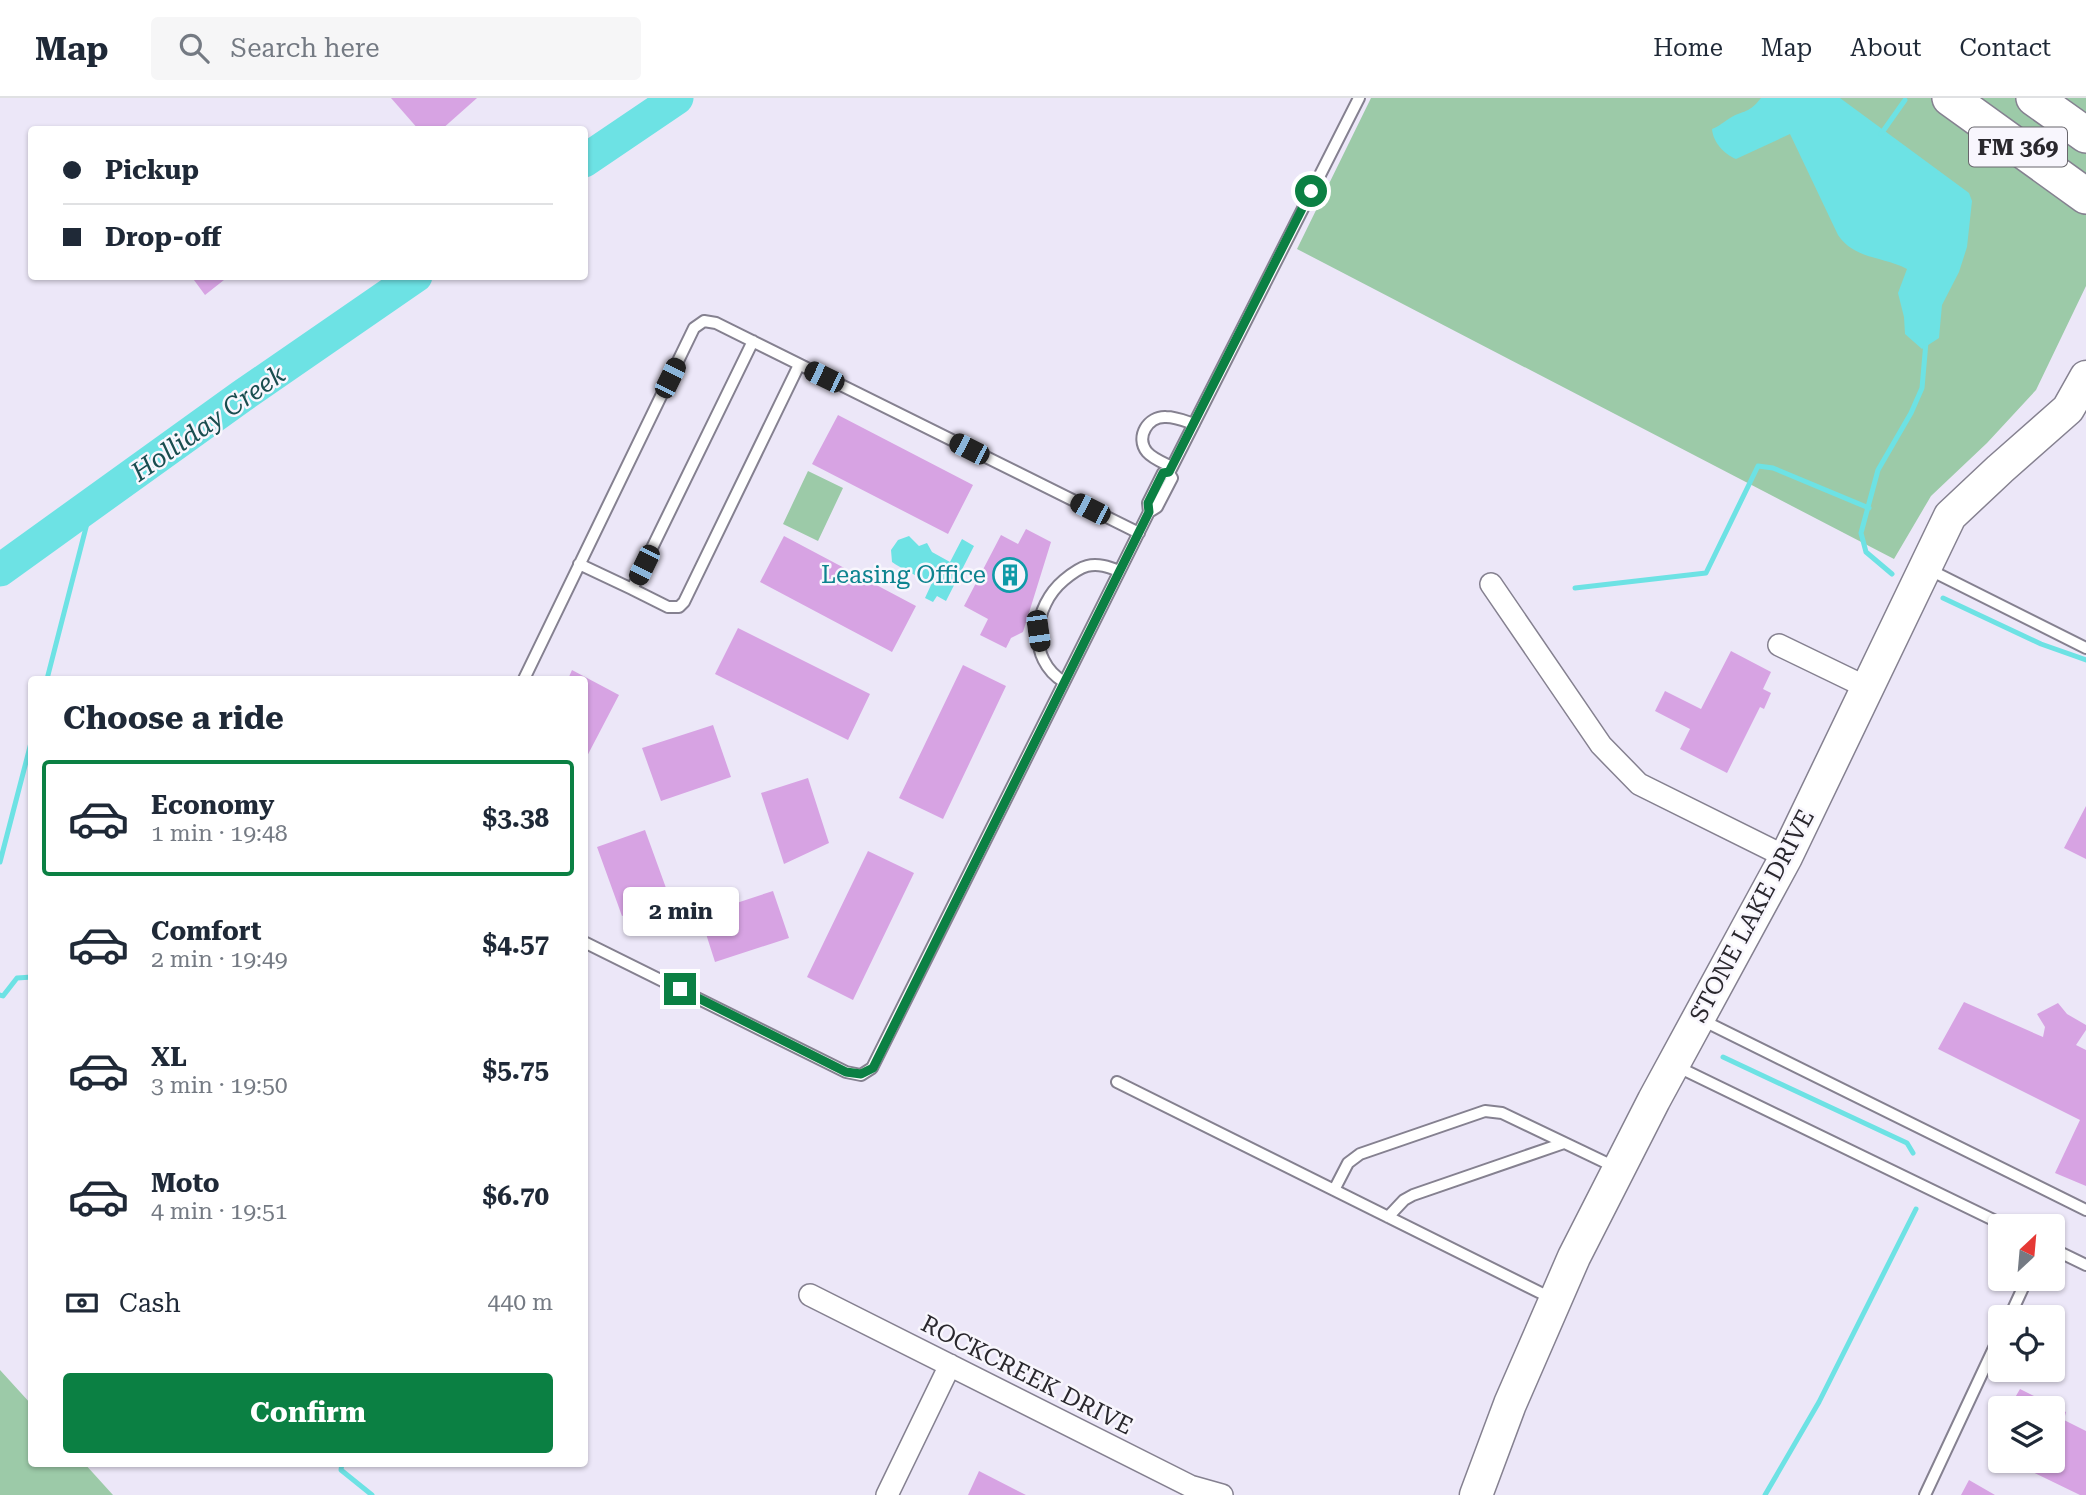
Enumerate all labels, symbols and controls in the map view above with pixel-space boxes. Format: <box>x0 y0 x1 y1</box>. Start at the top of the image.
search box <box>151 17 641 80</box>
text: Map <box>35 29 109 68</box>
icon: search <box>175 29 213 67</box>
text: Search here <box>231 33 380 63</box>
text: Home <box>1653 34 1723 62</box>
text: Map <box>1761 34 1812 62</box>
text: About <box>1850 34 1921 62</box>
text: Contact <box>1959 34 2051 62</box>
road number: FM 369 <box>1969 128 2067 166</box>
text: Pickup <box>105 155 199 185</box>
route start <box>1295 175 1327 207</box>
text: Drop-off <box>105 222 221 252</box>
car <box>652 355 689 401</box>
water label: Holliday Creek <box>125 358 291 488</box>
car <box>801 358 848 396</box>
car <box>946 430 993 468</box>
car <box>1067 490 1114 528</box>
car <box>626 542 663 588</box>
building icon: Leasing Office <box>991 556 1029 594</box>
place label: Leasing Office <box>821 561 986 589</box>
car <box>1025 609 1052 653</box>
text: Choose a ride <box>63 699 284 737</box>
icon: car <box>67 787 130 850</box>
text: Economy <box>151 790 274 820</box>
text: $3.38 <box>483 803 549 833</box>
street label: STONE LAKE DRIVE <box>1684 805 1820 1027</box>
text: 1 min · 19:48 <box>151 820 288 847</box>
callout: 2 min <box>622 888 738 936</box>
text: 2 min <box>649 898 713 925</box>
icon: car <box>67 913 130 976</box>
text: Comfort <box>151 916 261 946</box>
text: $4.57 <box>483 929 549 959</box>
text: 2 min · 19:49 <box>151 946 288 973</box>
route end <box>664 973 696 1005</box>
icon: car <box>67 1039 130 1102</box>
text: XL <box>151 1042 187 1072</box>
text: $5.75 <box>483 1055 549 1085</box>
text: 3 min · 19:50 <box>151 1072 288 1099</box>
icon: car <box>67 1165 130 1228</box>
text: Moto <box>151 1168 220 1198</box>
text: $6.70 <box>483 1181 549 1211</box>
text: 4 min · 19:51 <box>151 1198 288 1225</box>
north arrow <box>1988 1214 2065 1292</box>
map controls <box>1988 1214 2065 1473</box>
icon: cash <box>63 1284 101 1322</box>
text: Cash <box>119 1288 181 1318</box>
text: 440 m <box>488 1289 553 1316</box>
button: locate <box>1988 1305 2065 1382</box>
street label: ROCKCREEK DRIVE <box>916 1309 1138 1441</box>
button: Confirm <box>63 1373 553 1453</box>
button: layers <box>1988 1396 2065 1473</box>

